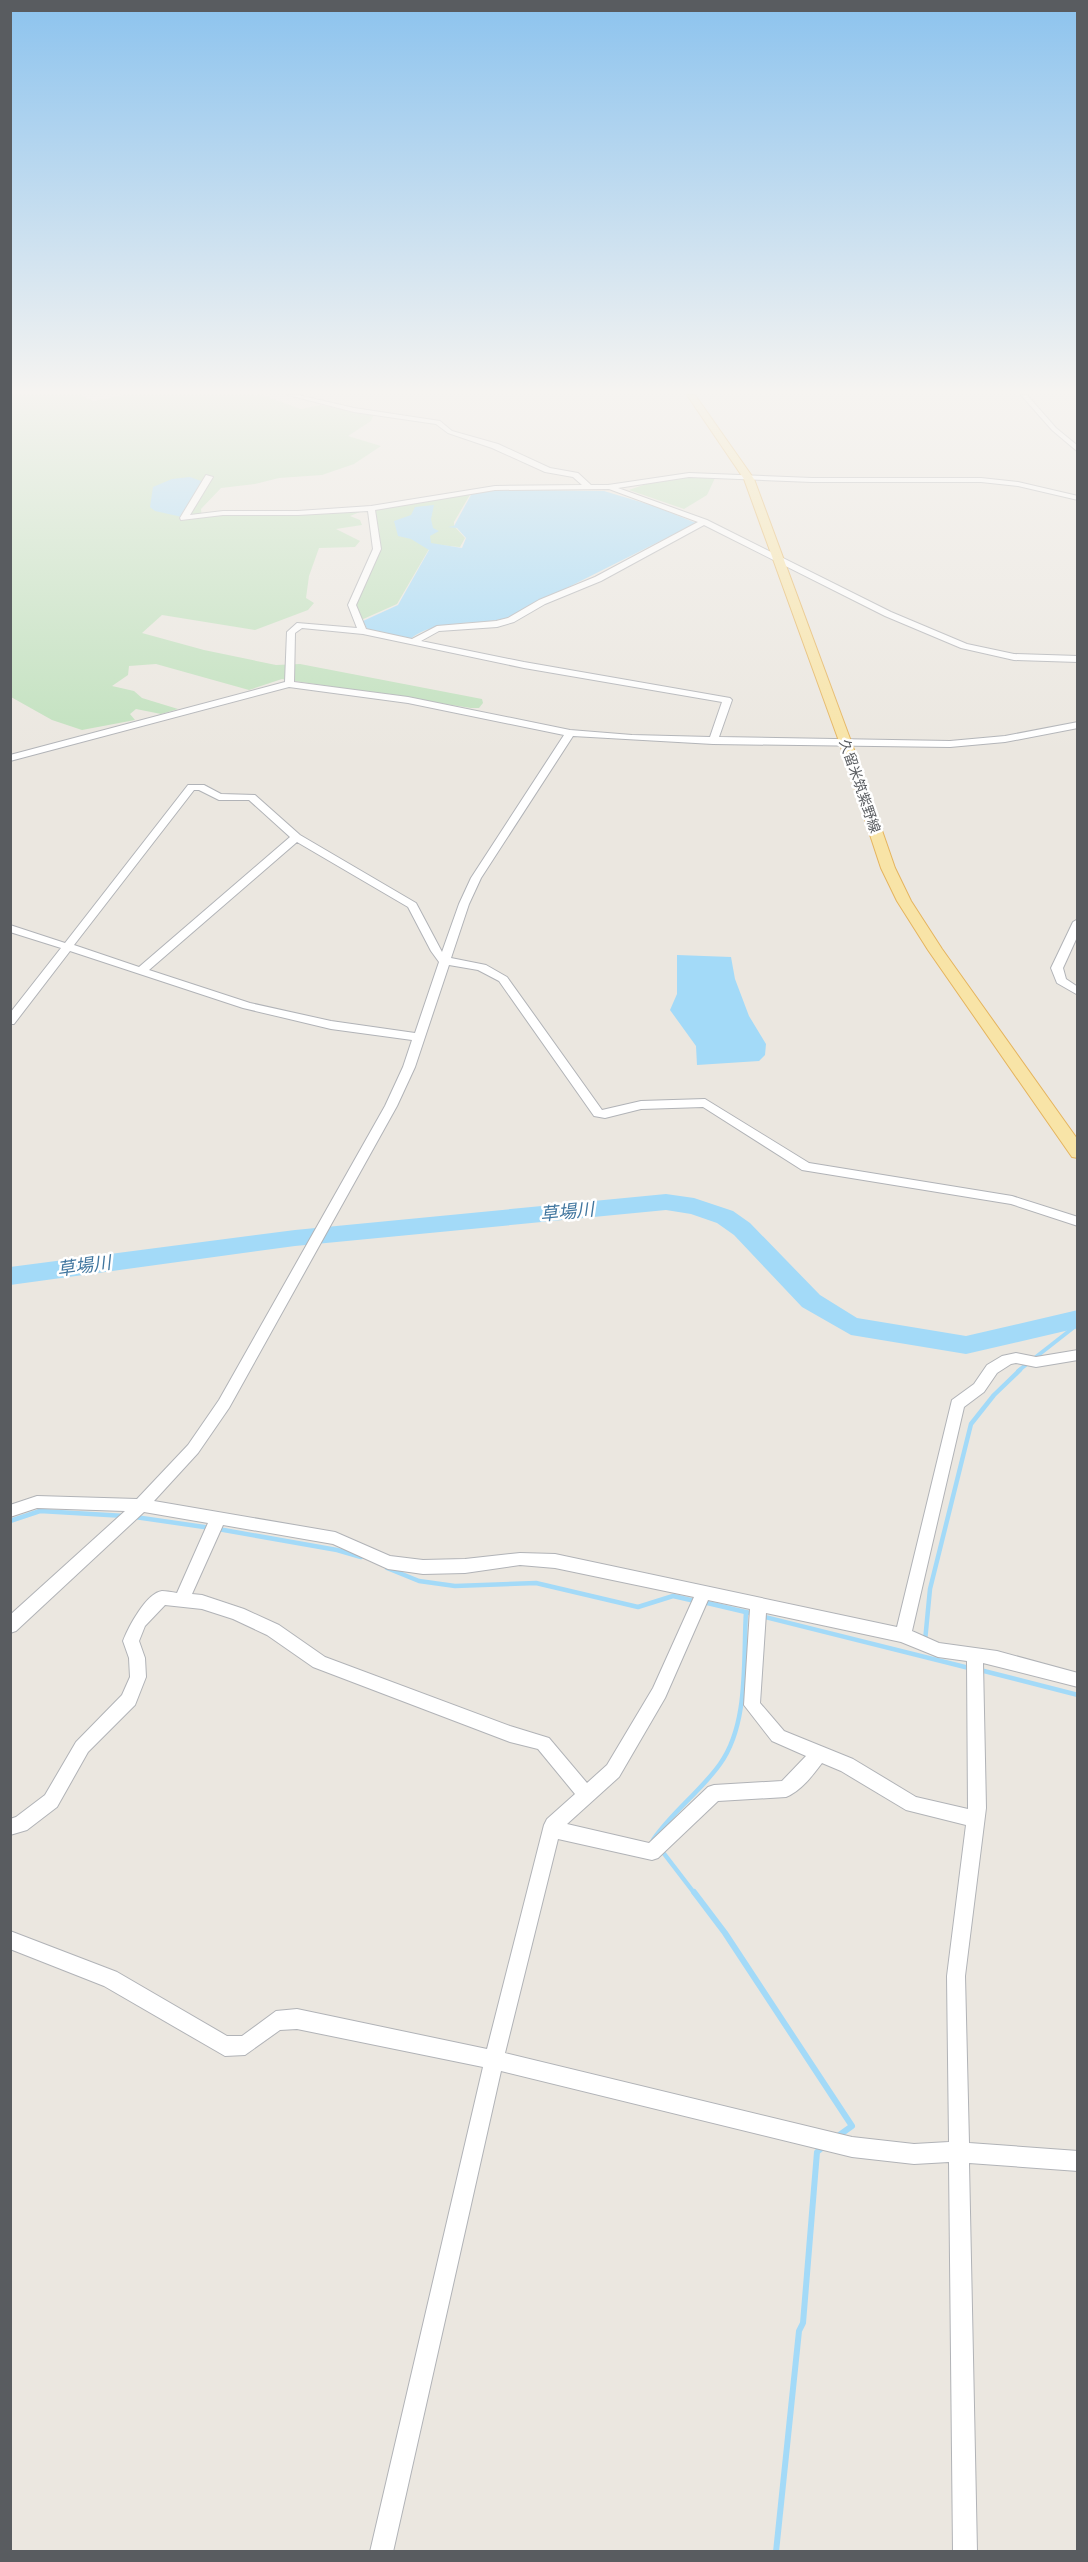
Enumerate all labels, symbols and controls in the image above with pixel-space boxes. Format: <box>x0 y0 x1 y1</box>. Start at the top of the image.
street label: 久留米筑紫野線 <box>836 736 885 835</box>
water label: 草場川 <box>539 1196 597 1226</box>
water label: 草場川 <box>55 1249 114 1281</box>

